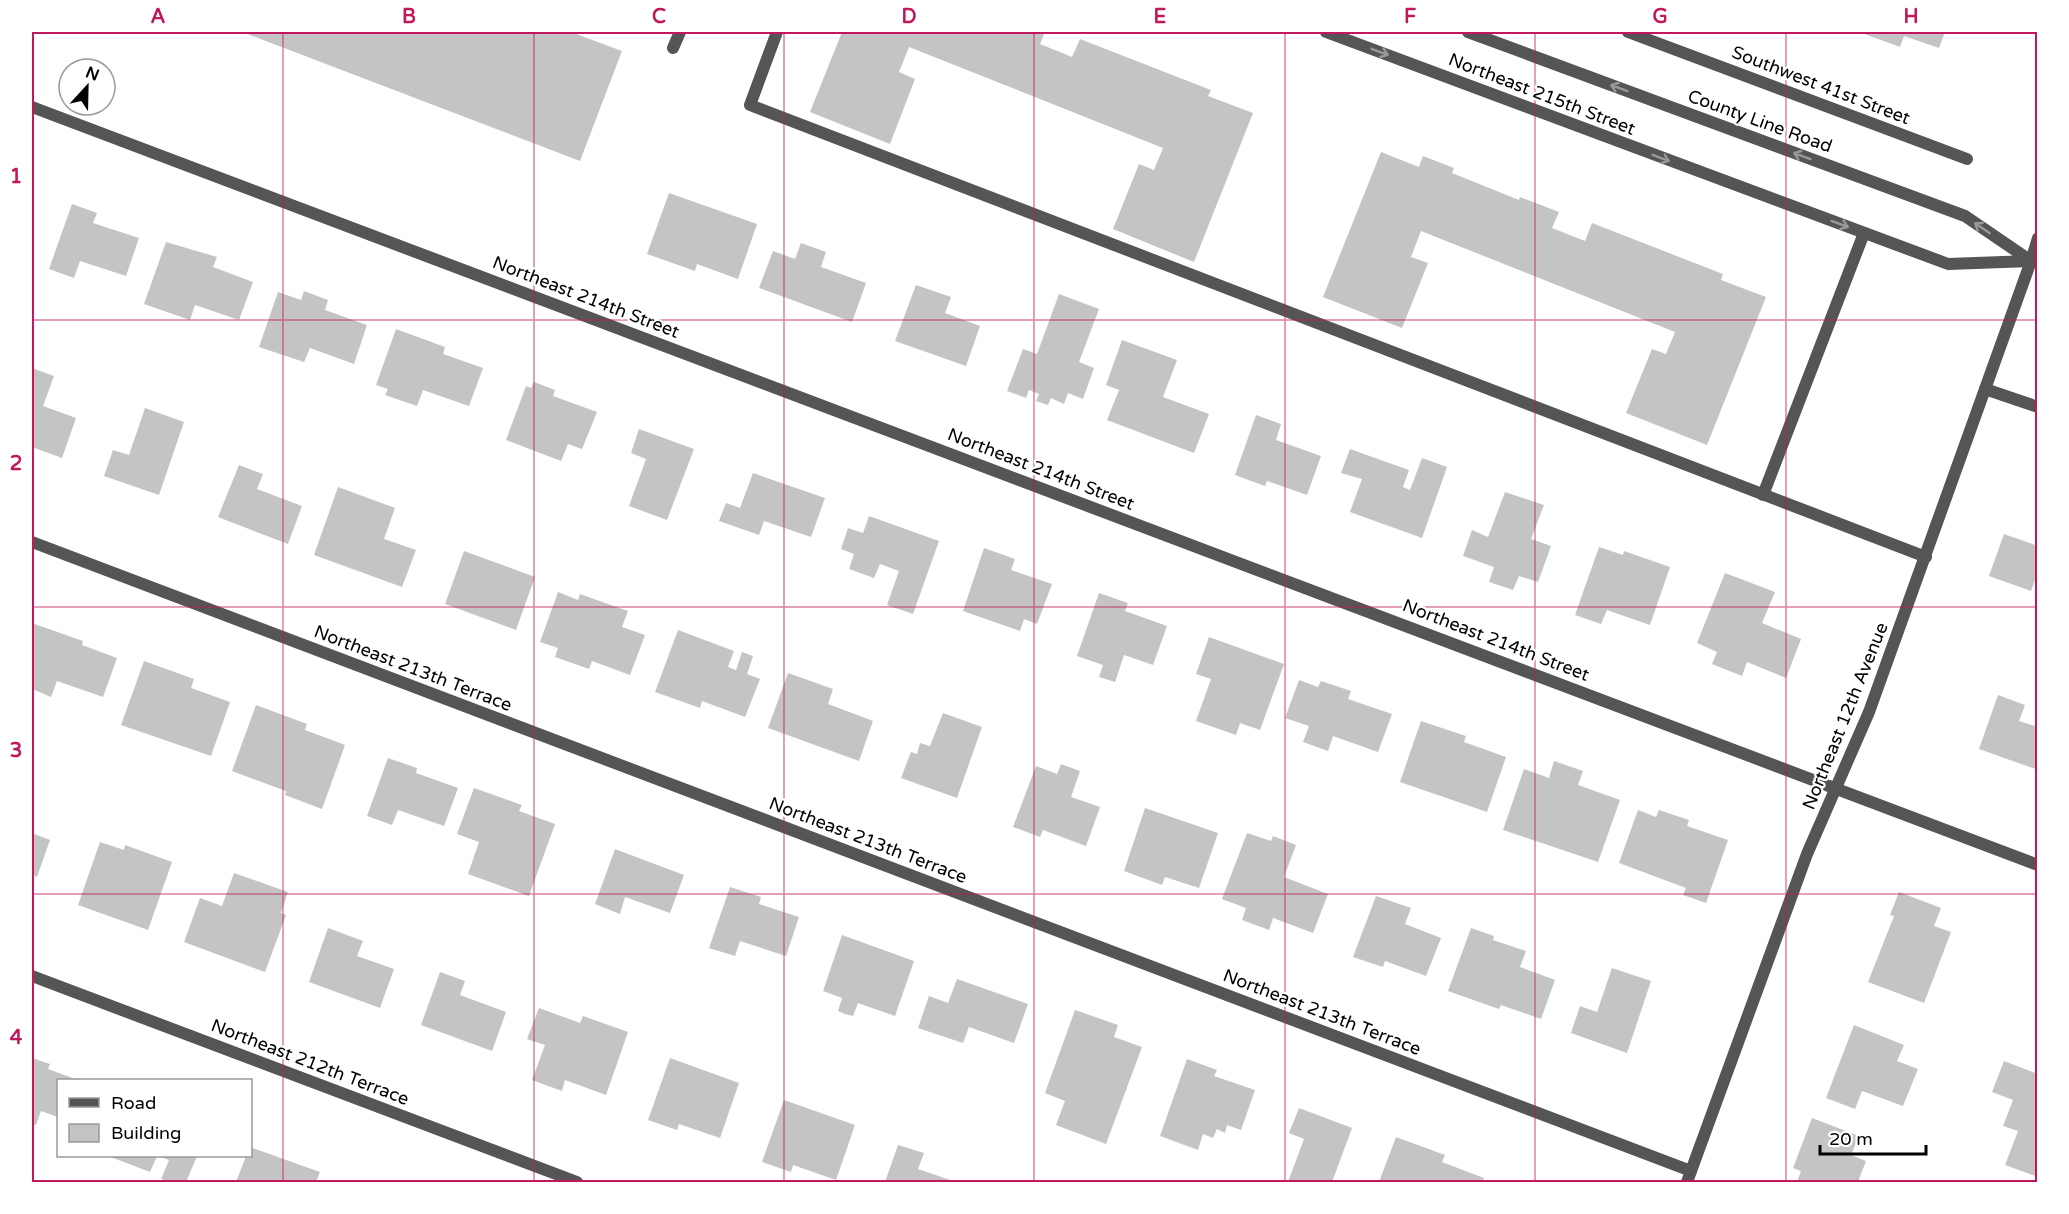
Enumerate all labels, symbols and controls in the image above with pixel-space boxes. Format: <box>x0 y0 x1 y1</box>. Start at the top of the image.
text: A <box>151 5 166 29</box>
text: B <box>402 5 416 29</box>
text: C <box>652 5 666 29</box>
text: D <box>901 5 917 29</box>
text: E <box>1154 5 1167 29</box>
text: F <box>1404 5 1416 29</box>
text: G <box>1652 5 1668 29</box>
text: H <box>1903 5 1919 29</box>
street label: Southwest 41st Street <box>1729 41 1913 129</box>
one-way arrow <box>1370 47 1389 58</box>
street label: Northeast 215th Street <box>1446 48 1639 140</box>
north arrow <box>57 57 117 117</box>
text: N <box>83 62 102 86</box>
one-way arrow <box>1610 81 1629 92</box>
street label: County Line Road <box>1685 85 1835 157</box>
one-way arrow <box>1793 149 1811 160</box>
one-way arrow <box>1651 153 1670 164</box>
text: 1 <box>10 165 22 189</box>
one-way arrow <box>1830 219 1849 230</box>
one-way arrow <box>1974 222 1991 234</box>
street label: Northeast 214th Street <box>490 251 683 343</box>
street label: Northeast 214th Street <box>945 423 1138 515</box>
text: 2 <box>10 452 22 476</box>
street label: Northeast 214th Street <box>1400 594 1593 686</box>
street label: Northeast 12th Avenue <box>1797 619 1893 813</box>
street label: Northeast 213th Terrace <box>311 620 515 716</box>
text: 3 <box>10 739 22 763</box>
street label: Northeast 213th Terrace <box>766 792 970 888</box>
street label: Northeast 213th Terrace <box>1220 964 1424 1060</box>
street label: Northeast 212th Terrace <box>208 1014 412 1110</box>
text: 4 <box>10 1026 23 1050</box>
legend <box>57 1079 252 1157</box>
text: Road <box>111 1092 156 1114</box>
scale bar <box>1820 1118 1926 1156</box>
text: Building <box>111 1122 181 1144</box>
text: 20 m <box>1829 1128 1873 1150</box>

